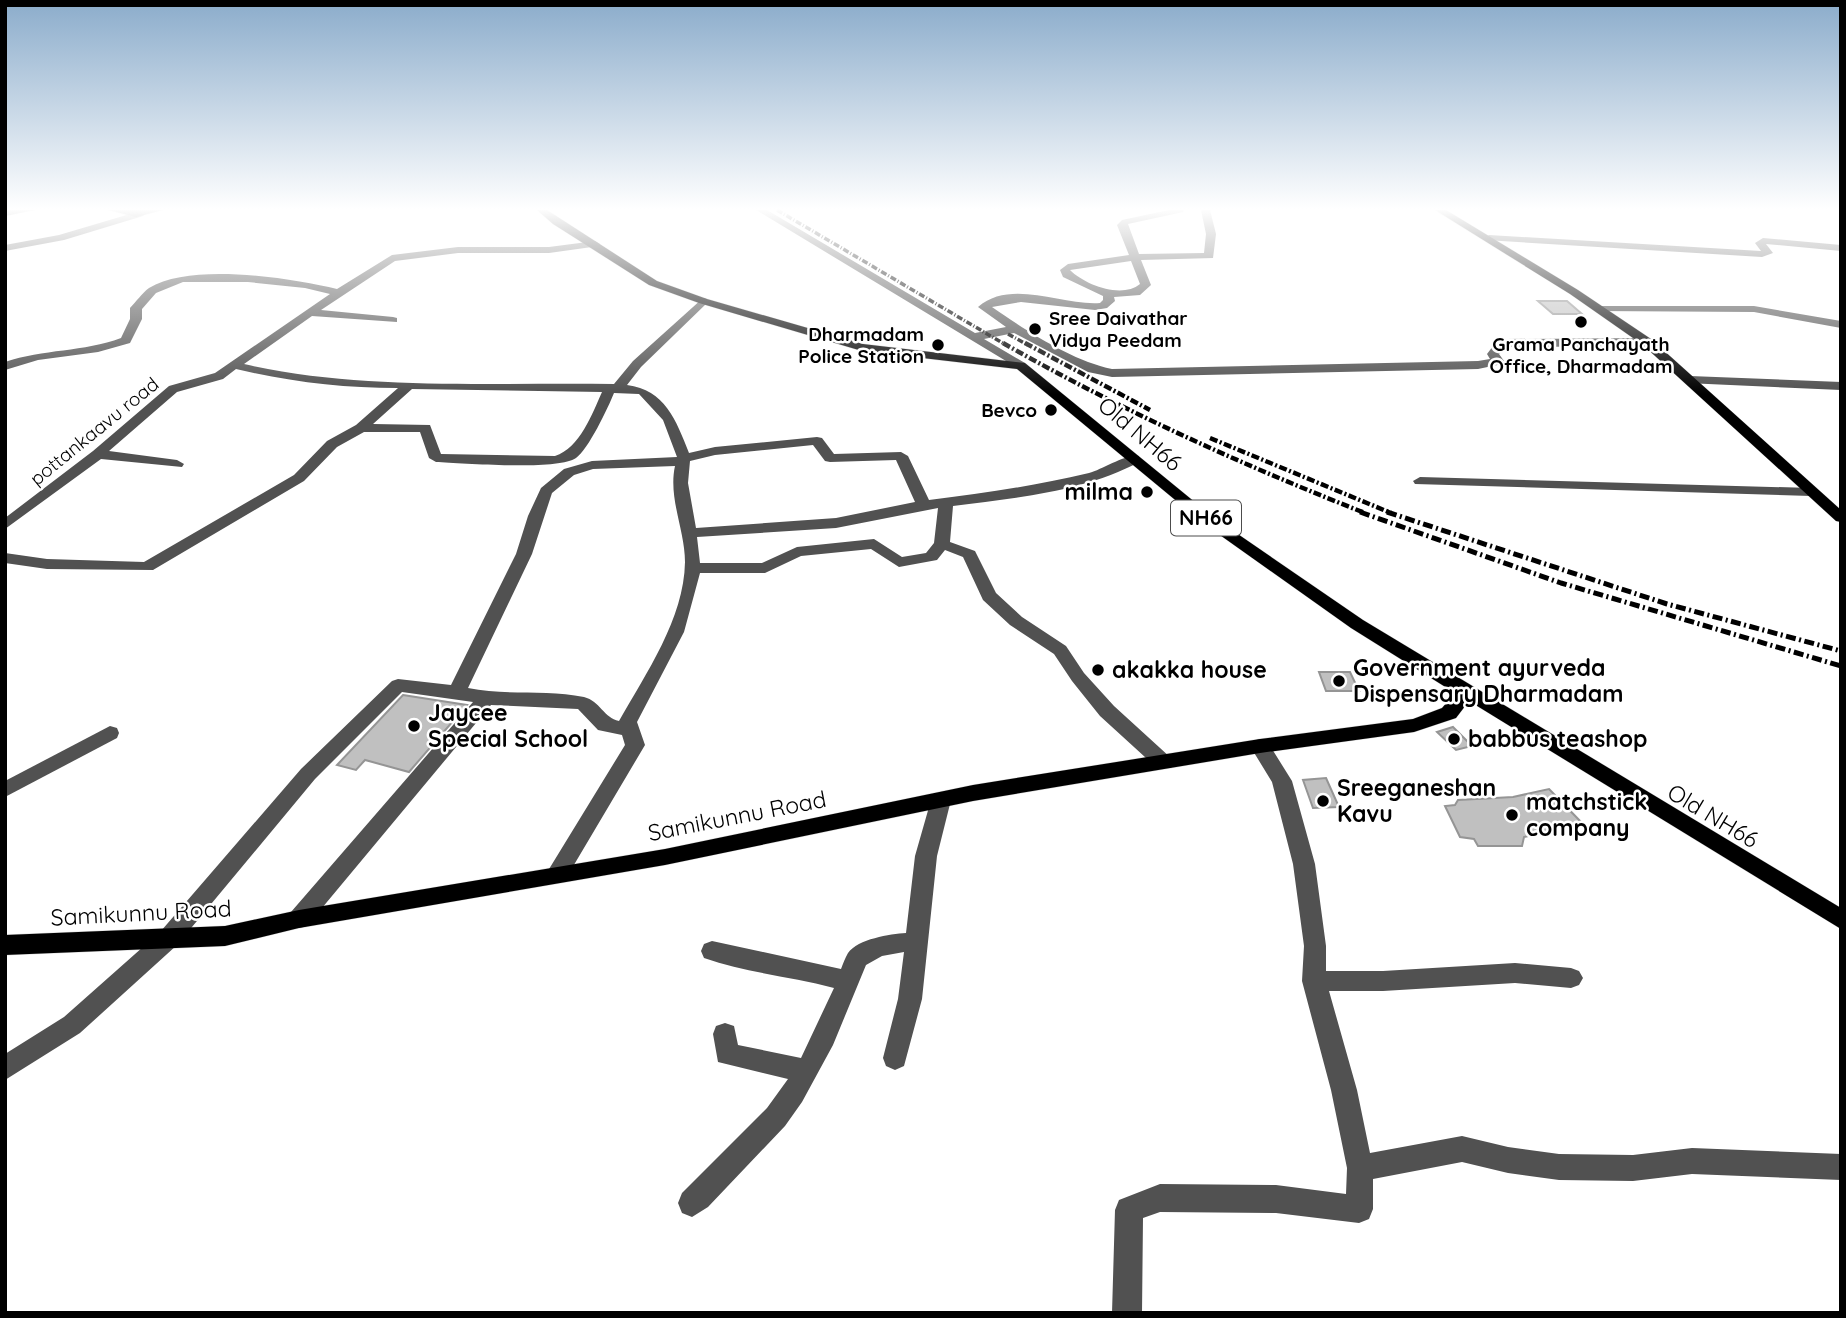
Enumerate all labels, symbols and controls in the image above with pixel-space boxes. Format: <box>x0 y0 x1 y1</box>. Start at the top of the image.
place label: Sree Daivathar Vidya Peedam <box>1049 306 1188 352</box>
marker: Grama Panchayath Office, Dharmadam <box>1573 314 1589 330</box>
marker: Sree Daivathar Vidya Peedam <box>1027 321 1043 337</box>
place label: Dharmadam Police Station <box>798 322 924 368</box>
place label: Grama Panchayath Office, Dharmadam <box>1490 332 1672 378</box>
marker: Dharmadam Police Station <box>930 337 946 353</box>
street label: pottankaavu road <box>25 372 163 490</box>
street label: Old NH66 <box>1092 390 1188 477</box>
place label: Bevco <box>981 398 1037 422</box>
marker: Bevco <box>1043 402 1059 418</box>
place label: milma <box>1065 477 1133 506</box>
marker: milma <box>1139 484 1155 500</box>
road number: NH66 <box>1171 500 1241 536</box>
place label: Government ayurveda Dispensary Dharmadam <box>1353 653 1623 708</box>
place label: akakka house <box>1112 655 1267 684</box>
marker: akakka house <box>1090 662 1106 678</box>
marker: Government ayurveda Dispensary Dharmadam <box>1331 673 1347 689</box>
place label: Jaycee Special School <box>428 698 588 753</box>
marker: Jaycee Special School <box>406 718 422 734</box>
place label: babbus teashop <box>1468 724 1648 753</box>
marker: babbus teashop <box>1446 731 1462 747</box>
place label: Sreeganeshan Kavu <box>1337 773 1496 828</box>
street label: Old NH66 <box>1663 777 1764 854</box>
street label: Samikunnu Road <box>645 784 829 847</box>
place label: matchstick company <box>1526 787 1647 842</box>
marker: Sreeganeshan Kavu <box>1315 793 1331 809</box>
marker: matchstick company <box>1504 807 1520 823</box>
street label: Samikunnu Road <box>50 893 232 932</box>

